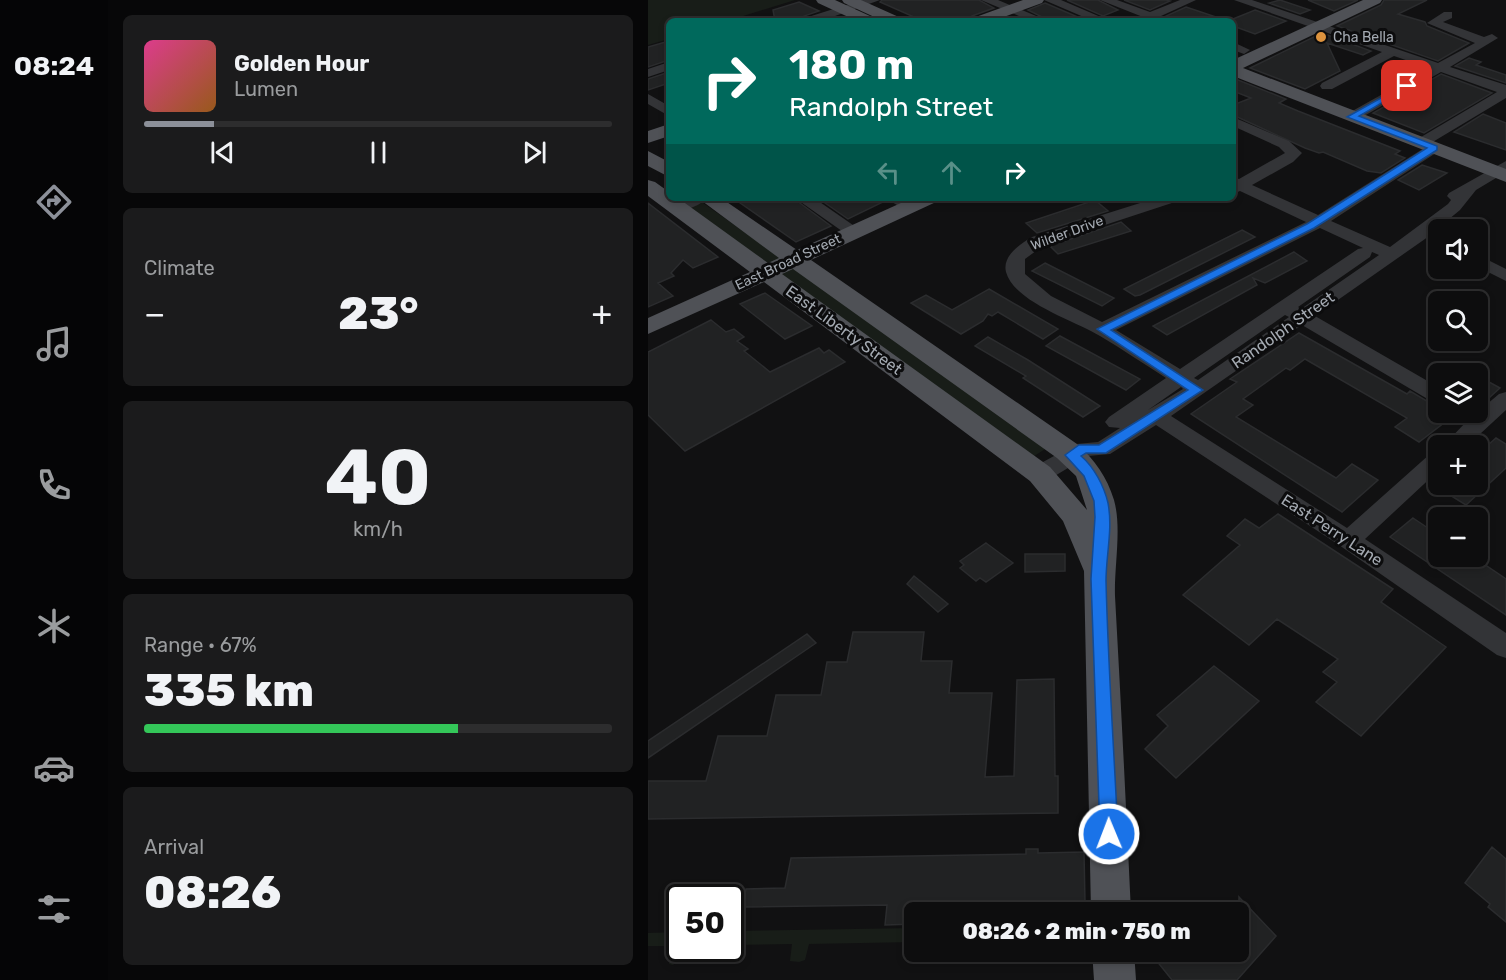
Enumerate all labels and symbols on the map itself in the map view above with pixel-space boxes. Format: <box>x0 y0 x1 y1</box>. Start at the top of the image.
place label: Cha Bella <box>1333 29 1394 46</box>
marker: Cha Bella <box>1314 30 1328 44</box>
pin <box>1381 60 1432 111</box>
street label: Wilder Drive <box>1028 212 1106 254</box>
street label: East Broad Street <box>732 230 844 294</box>
street label: East Liberty Street <box>782 281 906 379</box>
street label: Randolph Street <box>1228 287 1338 373</box>
street label: East Perry Lane <box>1278 490 1386 570</box>
position arrow <box>1077 802 1141 866</box>
speed limit sign: 50 <box>666 884 744 962</box>

